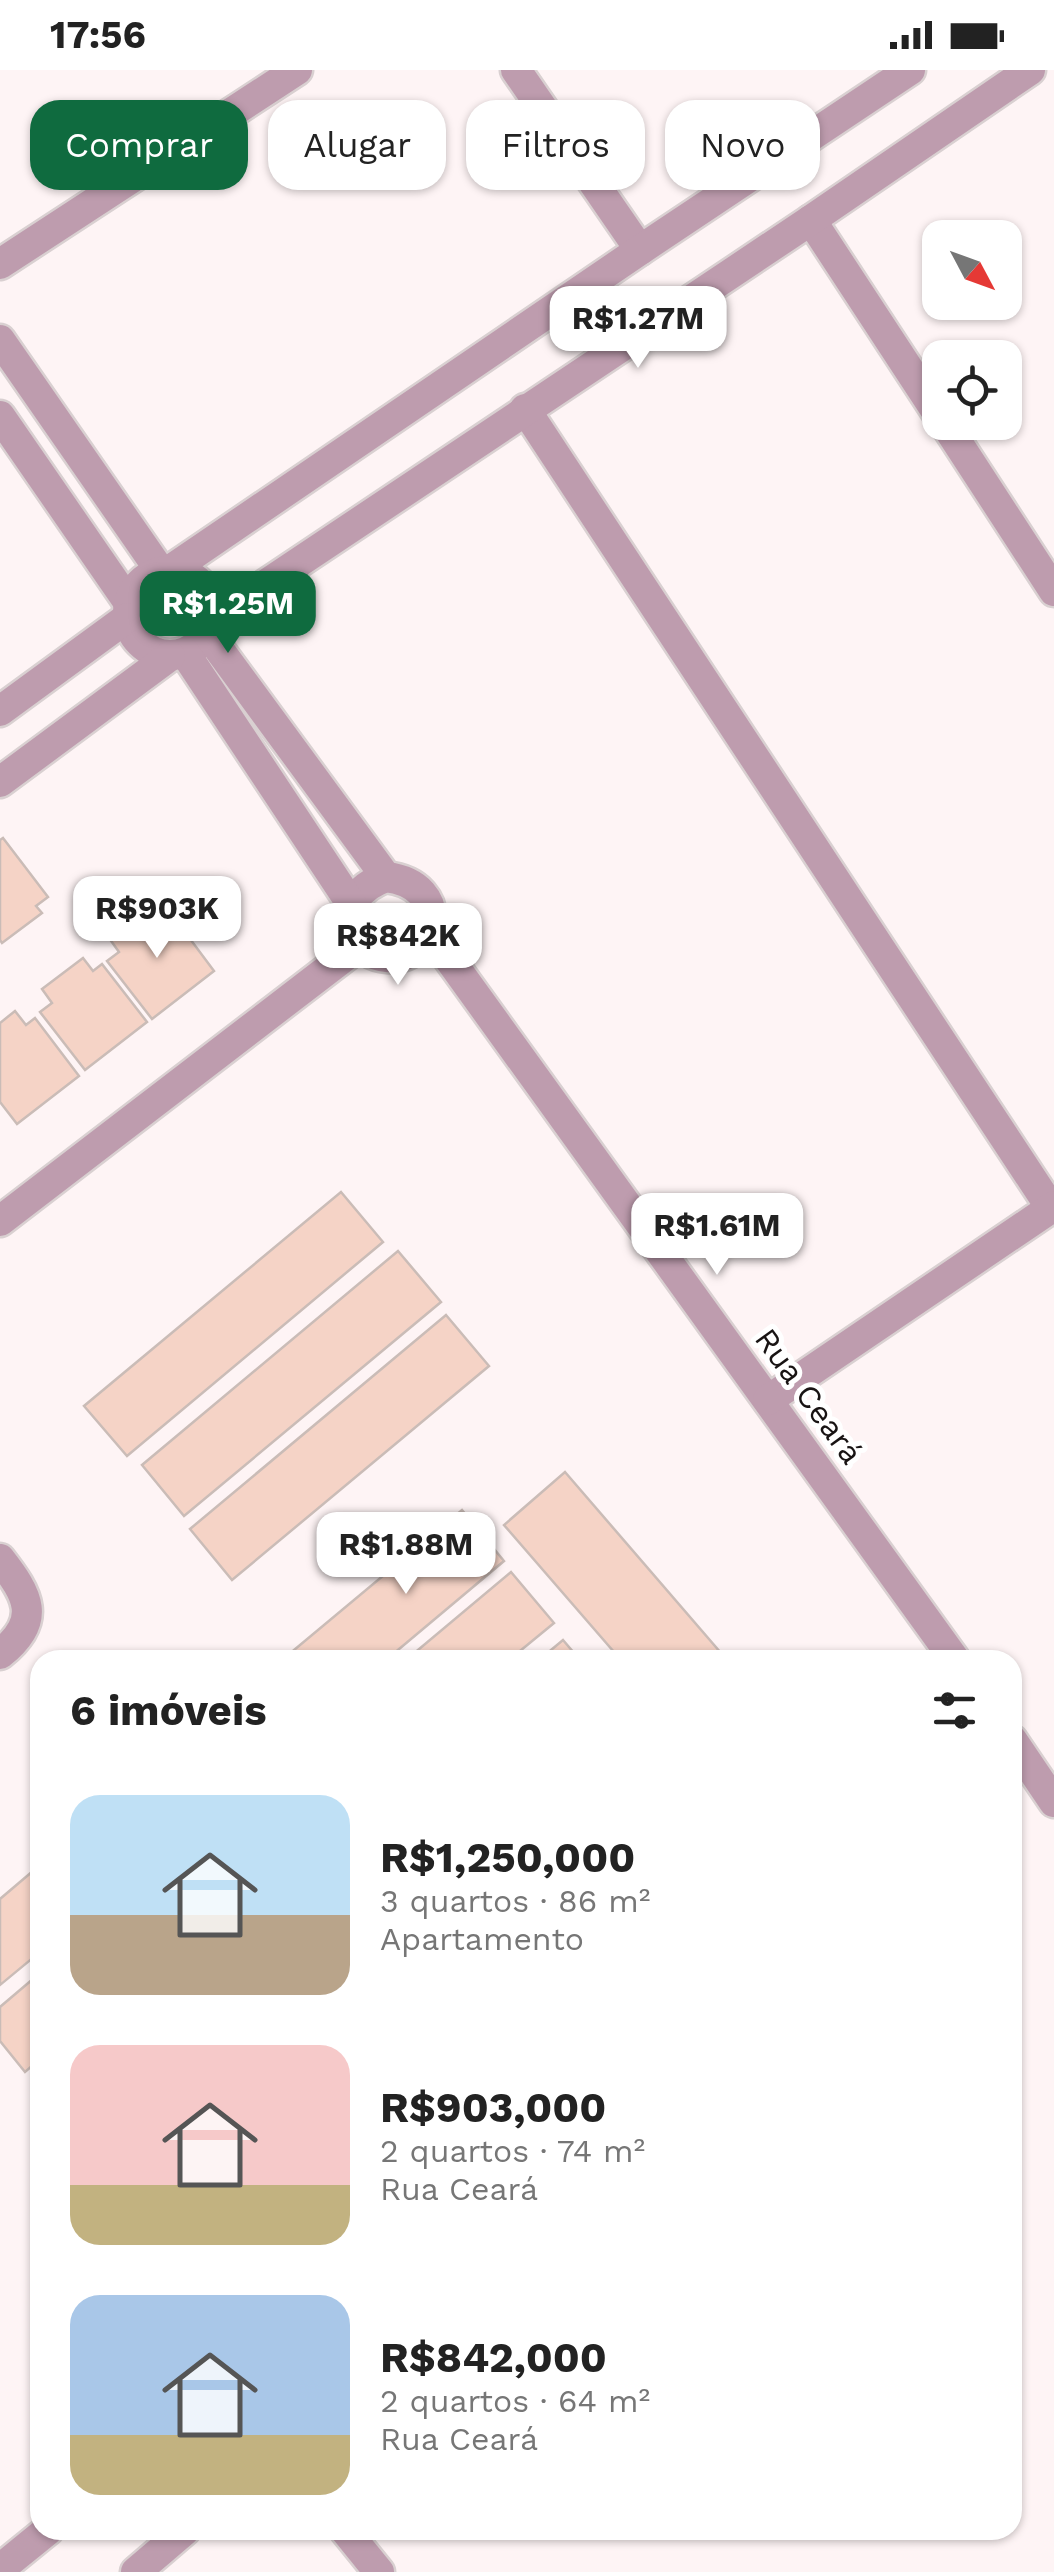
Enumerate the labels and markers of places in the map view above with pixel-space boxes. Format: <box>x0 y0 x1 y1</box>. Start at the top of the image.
pin: R$1.27M <box>546 286 730 371</box>
pin: R$1.25M <box>136 571 320 656</box>
pin: R$903K <box>76 876 238 961</box>
pin: R$842K <box>317 903 479 988</box>
pin: R$1.61M <box>625 1193 809 1278</box>
pin: R$1.88M <box>314 1512 498 1597</box>

